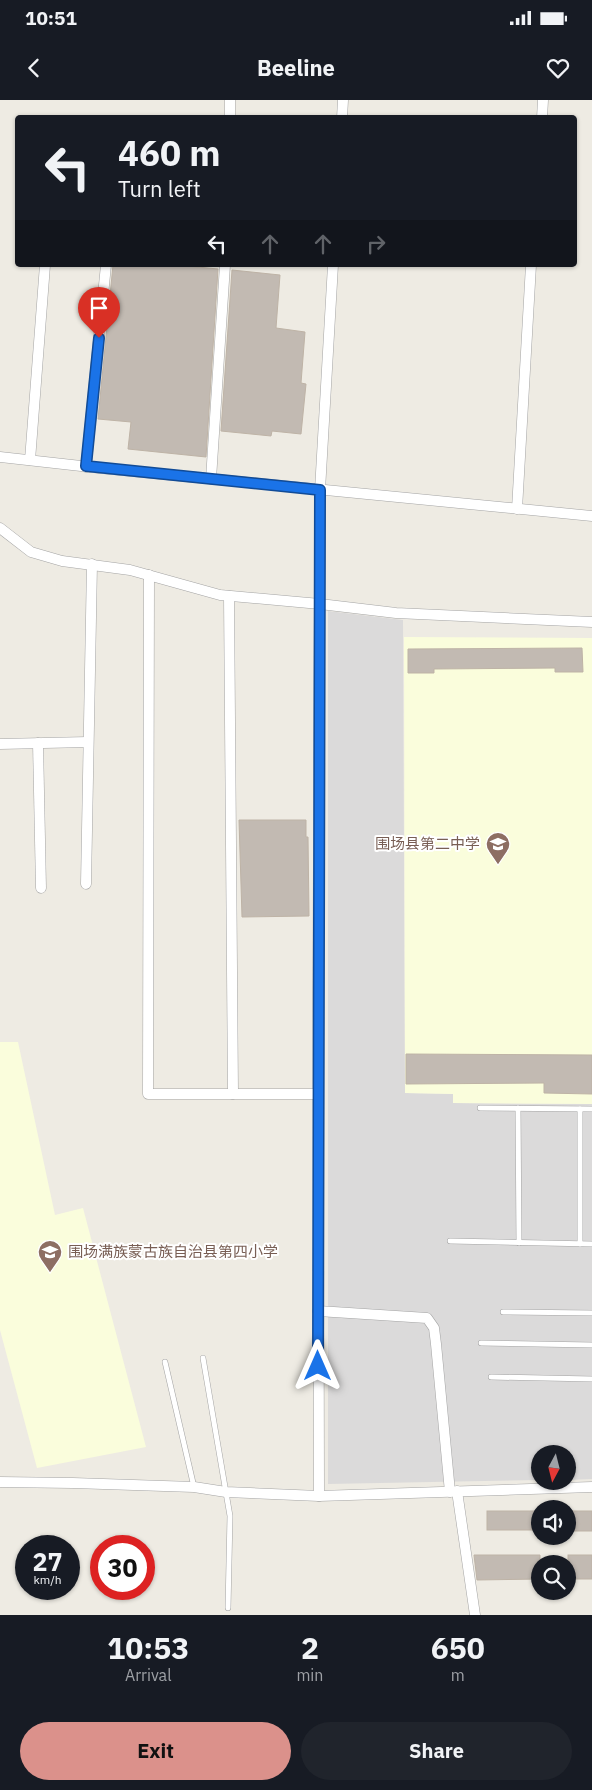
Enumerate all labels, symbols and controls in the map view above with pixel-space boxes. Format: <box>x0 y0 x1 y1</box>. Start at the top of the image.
text: 10:51 <box>25 6 77 30</box>
text: Beeline <box>257 53 335 82</box>
icon: back <box>20 54 48 82</box>
icon: heart <box>544 54 572 82</box>
text: 460 m <box>118 130 221 176</box>
icon: left <box>35 135 100 200</box>
text: Turn left <box>118 174 201 203</box>
icon: left <box>203 230 231 258</box>
icon: ahead <box>256 230 284 258</box>
icon: ahead <box>309 230 337 258</box>
icon: right <box>362 230 390 258</box>
pin <box>78 287 120 338</box>
icon: arrive <box>85 294 113 322</box>
school or university icon: 围场县第二中学 <box>485 831 511 865</box>
place label: 围场县第二中学 <box>375 834 480 853</box>
school or university icon: 围场满族蒙古族自治县第四小学 <box>37 1239 63 1273</box>
place label: 围场满族蒙古族自治县第四小学 <box>68 1242 278 1261</box>
position arrow <box>291 1339 343 1391</box>
north arrow <box>531 1445 576 1490</box>
map controls <box>531 1445 576 1600</box>
button: sound <box>531 1500 576 1545</box>
speed limit sign: 30 <box>90 1535 155 1600</box>
text: 27 <box>32 1545 63 1578</box>
button: search <box>531 1555 576 1600</box>
text: km/h <box>33 1572 62 1587</box>
text: 10:53 <box>107 1628 189 1667</box>
text: 2 <box>301 1628 319 1667</box>
text: 650 <box>431 1628 485 1667</box>
text: Arrival <box>125 1665 172 1685</box>
text: min <box>296 1665 323 1685</box>
text: m <box>451 1665 465 1685</box>
button: Exit <box>20 1722 291 1780</box>
button: Share <box>301 1722 572 1780</box>

